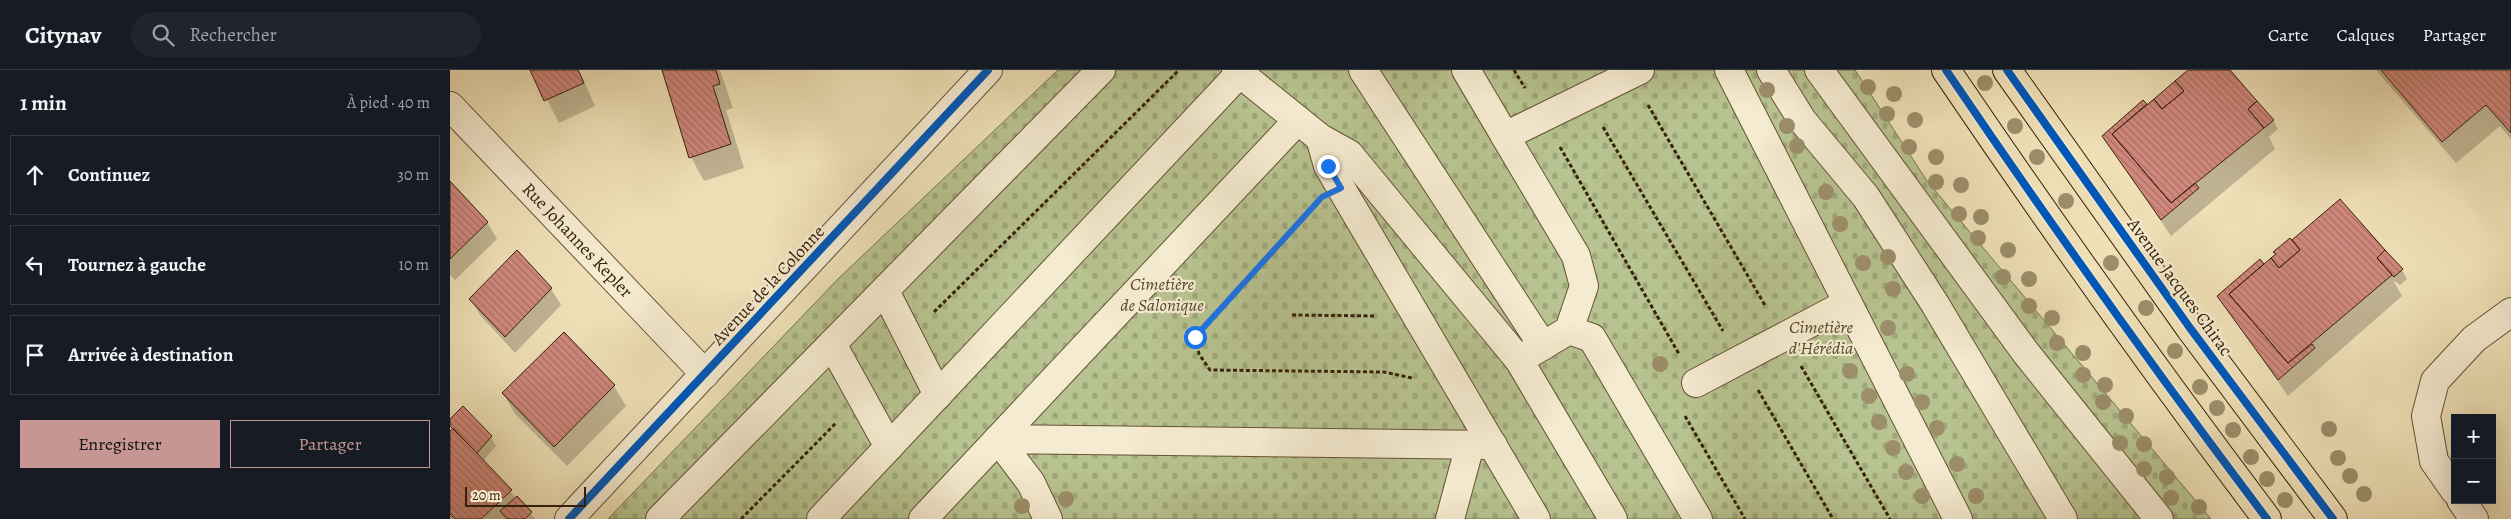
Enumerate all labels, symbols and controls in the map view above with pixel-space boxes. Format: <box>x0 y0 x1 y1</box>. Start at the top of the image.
search box <box>131 12 481 57</box>
text: Citynav <box>25 19 101 51</box>
icon: search <box>149 21 177 49</box>
text: Rechercher <box>189 22 277 48</box>
text: Carte <box>2268 23 2308 47</box>
text: Calques <box>2336 23 2395 47</box>
text: Partager <box>2423 23 2486 47</box>
text: 1 min <box>20 89 67 117</box>
text: À pied · 40 m <box>347 92 430 114</box>
route end <box>1317 155 1340 178</box>
icon: ahead <box>21 161 49 189</box>
text: Continuez <box>68 162 150 188</box>
text: 30 m <box>397 164 429 186</box>
street label: Rue Johannes Kepler <box>517 177 638 303</box>
street label: Avenue Jacques Chirac <box>2121 212 2238 361</box>
street label: Avenue de la Colonne <box>705 220 830 351</box>
icon: left <box>21 251 49 279</box>
text: Tournez à gauche <box>68 252 206 278</box>
text: 10 m <box>399 254 429 276</box>
park label: Cimetière de Salonique <box>1120 272 1204 317</box>
park label: Cimetière d'Hérédia <box>1789 315 1853 360</box>
route start <box>1184 326 1207 349</box>
icon: arrive <box>21 341 49 369</box>
text: Arrivée à destination <box>68 342 233 368</box>
map controls <box>2451 414 2496 504</box>
button: + <box>2451 414 2496 459</box>
button: Enregistrer <box>20 420 220 468</box>
button: Partager <box>230 420 430 468</box>
button: − <box>2451 459 2496 504</box>
scale bar <box>465 484 586 507</box>
text: 20 m <box>472 486 501 505</box>

